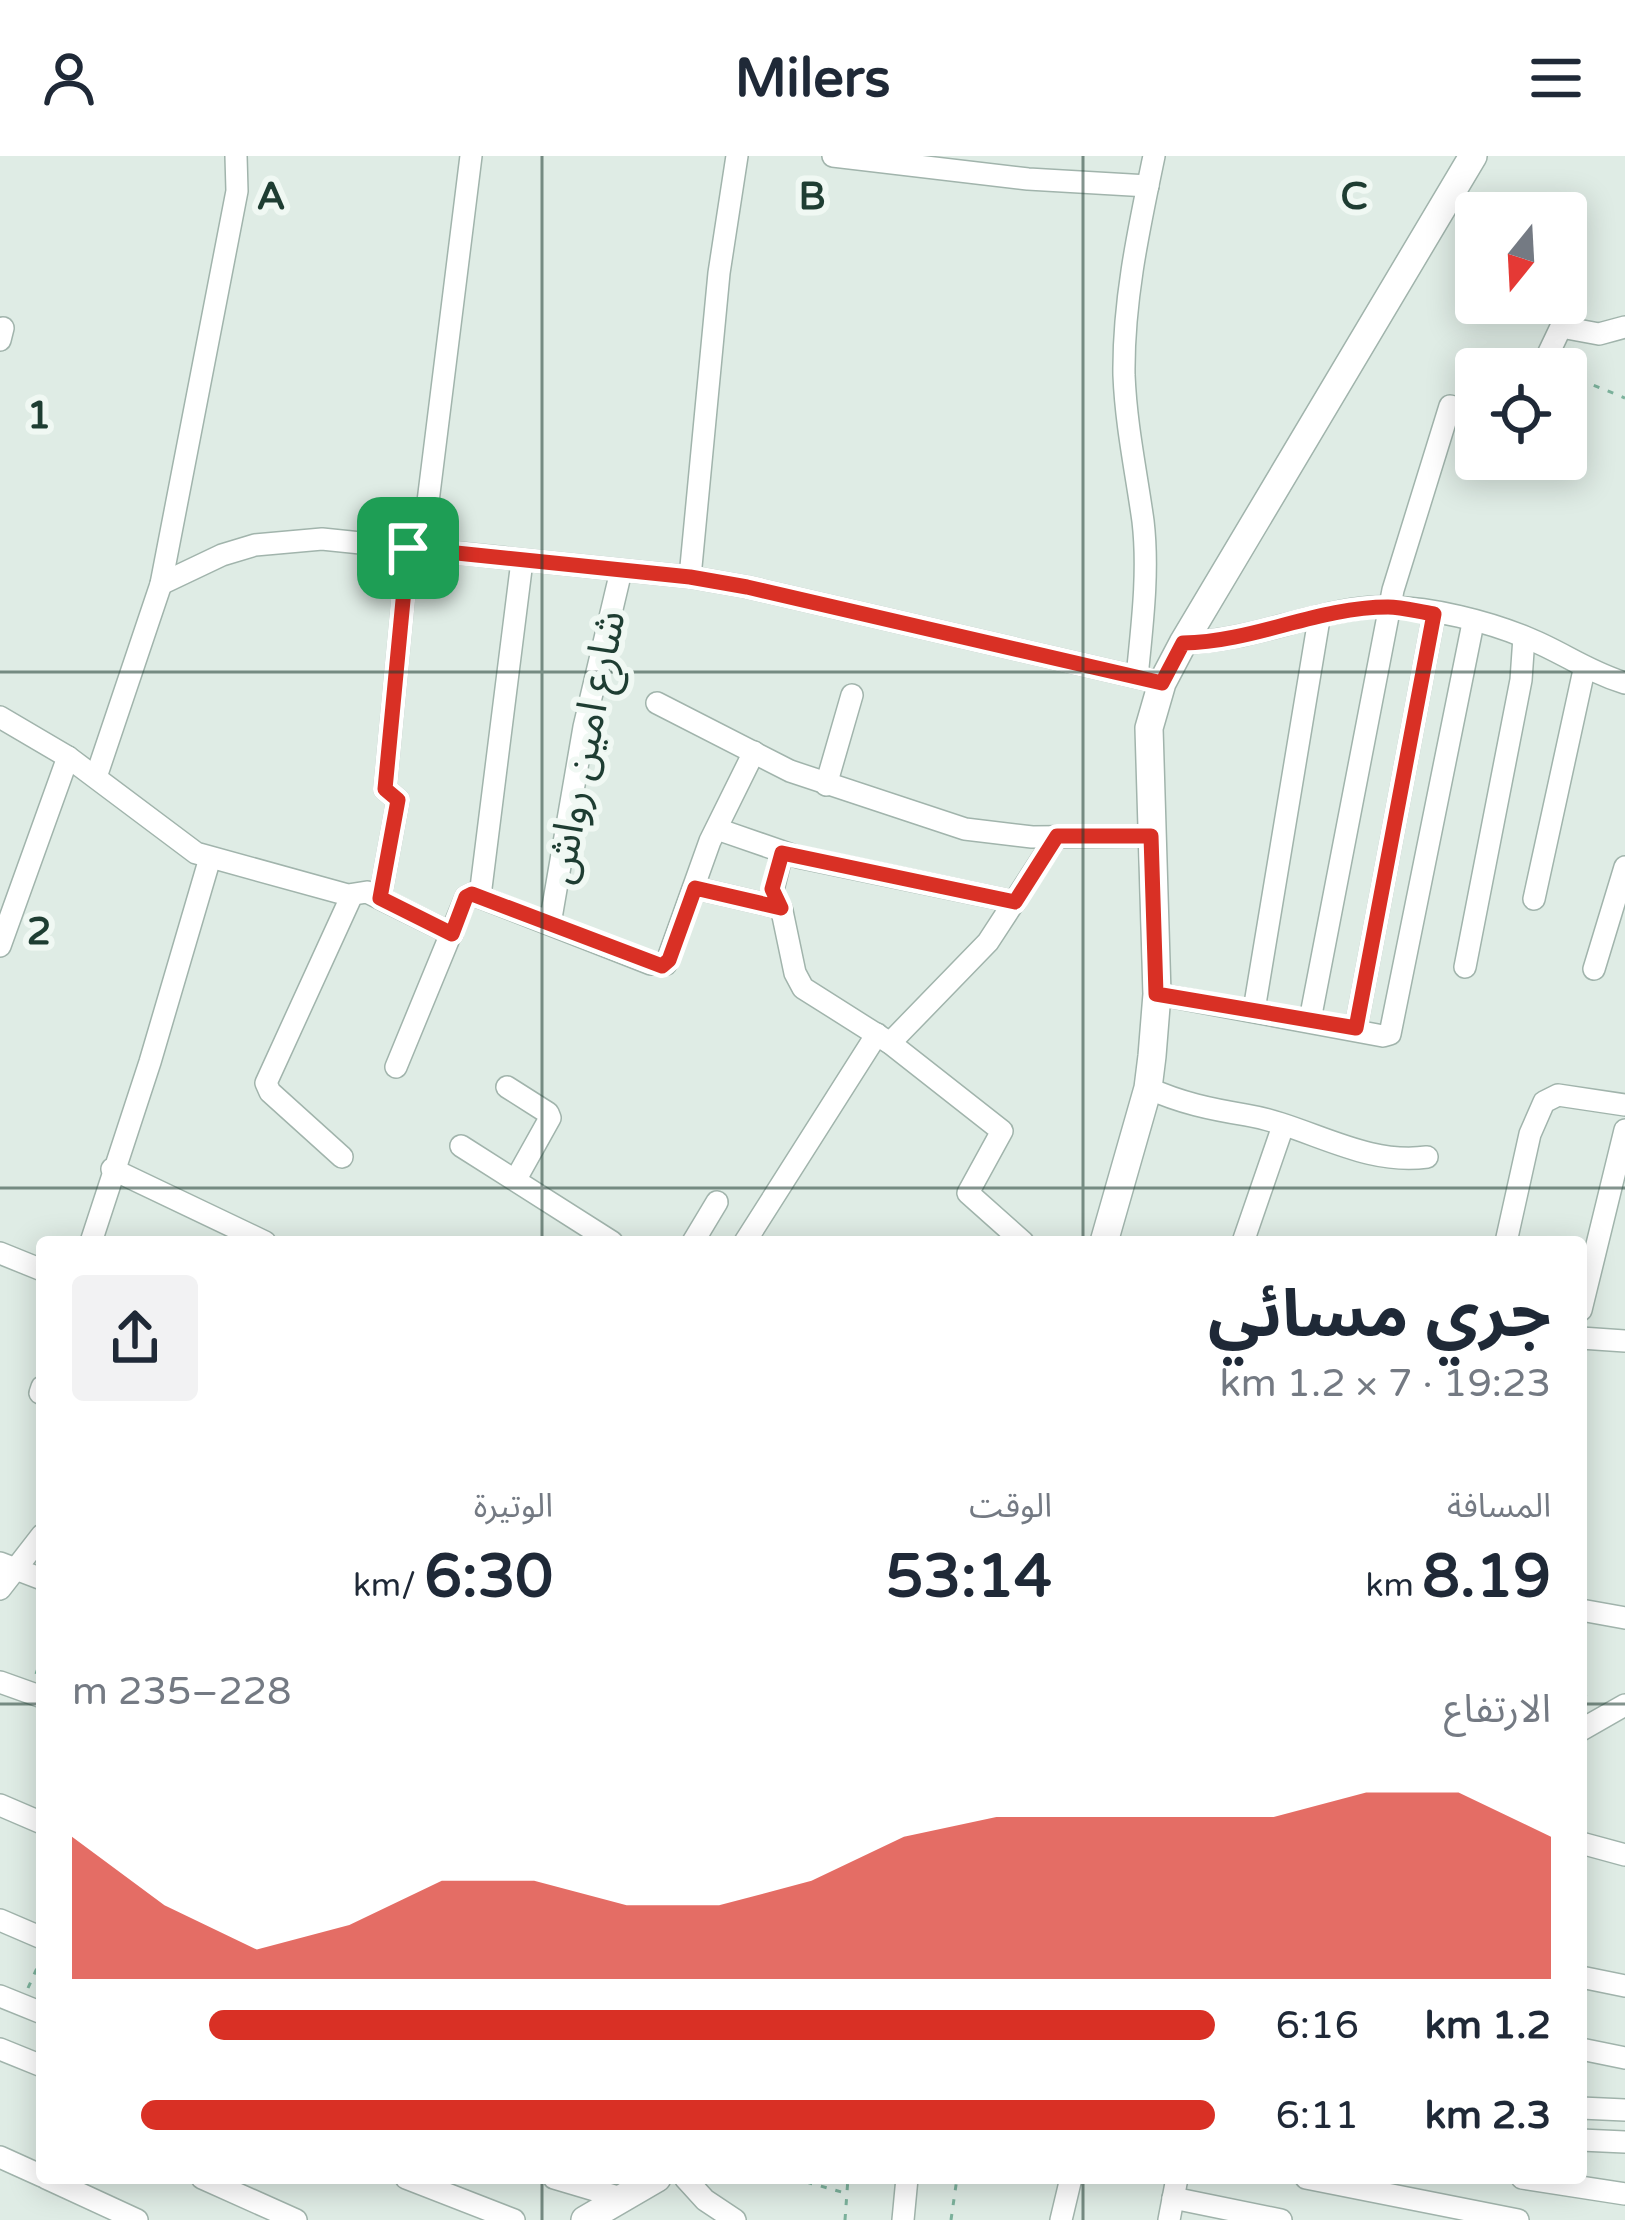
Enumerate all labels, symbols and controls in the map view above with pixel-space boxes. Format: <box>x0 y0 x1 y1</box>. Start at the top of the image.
icon: person <box>36 45 102 111</box>
icon: menu <box>1523 45 1589 111</box>
text: Milers <box>735 46 890 111</box>
text: A <box>256 173 286 220</box>
text: B <box>798 173 826 220</box>
text: C <box>1340 173 1368 220</box>
north arrow <box>1455 192 1587 324</box>
map controls <box>1455 192 1587 480</box>
button: locate <box>1455 348 1587 480</box>
text: 1 <box>27 392 51 439</box>
pin <box>357 497 459 599</box>
icon: arrive <box>375 515 441 581</box>
street label: شارع امين رواش <box>534 606 641 889</box>
text: 2 <box>27 908 51 955</box>
button: share <box>72 1275 198 1401</box>
text: جري مسائي <box>1208 1275 1551 1355</box>
text: 19:23 · 7 × 1.2 km <box>1219 1360 1551 1407</box>
text: الوتيرة <box>474 1487 553 1526</box>
text: الوقت <box>969 1487 1052 1526</box>
text: المسافة <box>1447 1487 1551 1526</box>
text: 6:30 <box>424 1541 553 1613</box>
text: 53:14 <box>886 1541 1052 1613</box>
text: 8.19 <box>1422 1541 1551 1613</box>
text: /km <box>353 1566 424 1605</box>
text: km <box>1365 1566 1422 1605</box>
text: 228–235 m <box>72 1668 292 1715</box>
text: الارتفاع <box>1444 1686 1551 1733</box>
text: 6:16 <box>1275 2002 1359 2049</box>
text: 1.2 km <box>1425 2002 1551 2049</box>
text: 6:11 <box>1275 2092 1359 2139</box>
text: 2.3 km <box>1425 2092 1551 2139</box>

